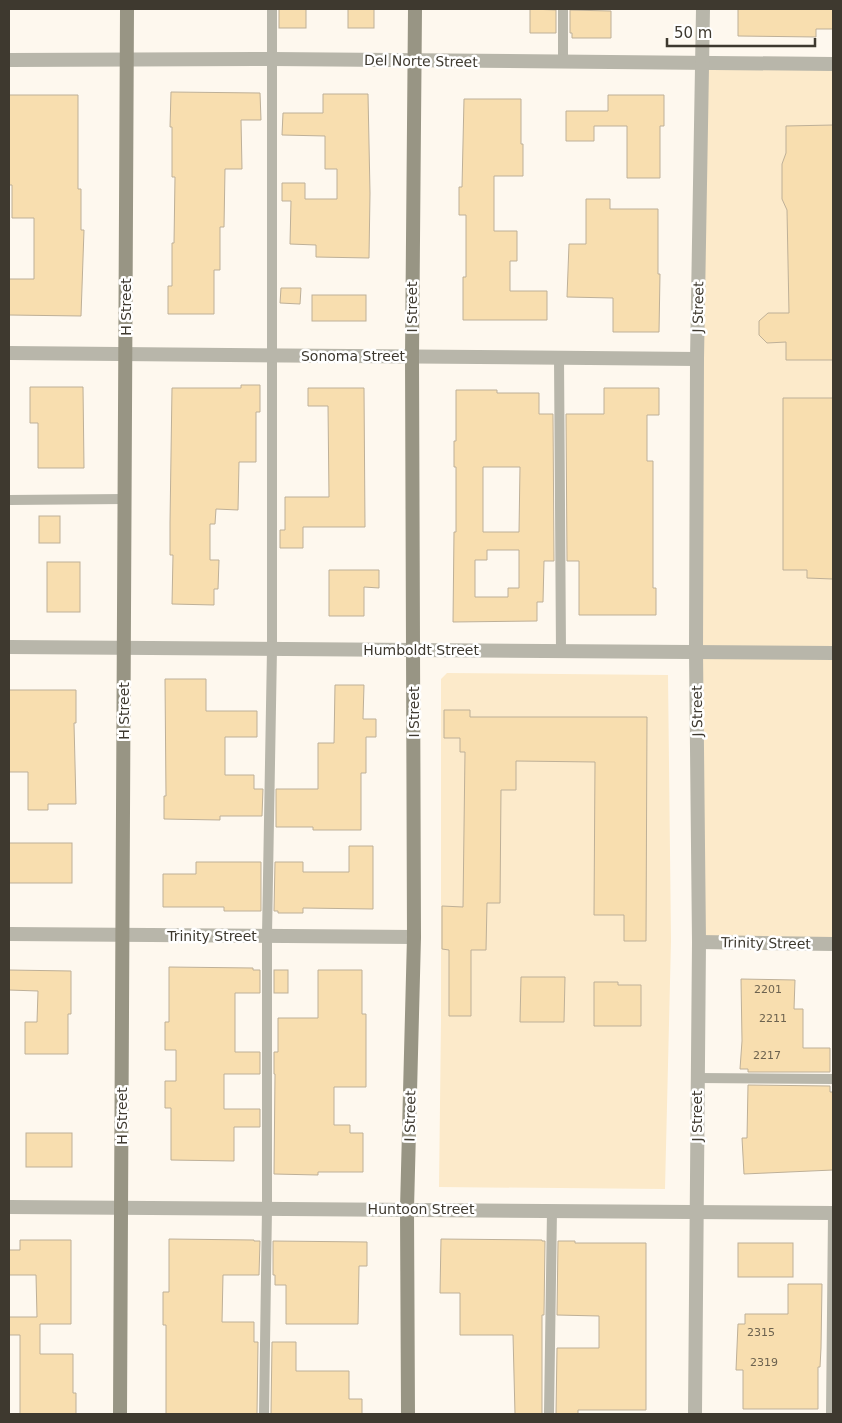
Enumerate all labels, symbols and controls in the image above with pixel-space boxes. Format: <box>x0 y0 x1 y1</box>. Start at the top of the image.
scale bar <box>667 15 814 47</box>
text: 50 m <box>674 24 712 42</box>
street label: Del Norte Street <box>364 52 478 70</box>
street label: H Street <box>118 278 134 336</box>
street label: I Street <box>404 281 420 333</box>
street label: J Street <box>690 281 706 334</box>
street label: Sonoma Street <box>301 348 406 364</box>
street label: Humboldt Street <box>363 642 479 658</box>
street label: H Street <box>116 682 132 740</box>
street label: J Street <box>689 685 705 738</box>
street label: I Street <box>406 686 422 738</box>
street label: Trinity Street <box>166 928 257 944</box>
street label: Trinity Street <box>720 934 811 952</box>
house number: 2201 <box>754 983 782 996</box>
house number: 2211 <box>759 1012 787 1025</box>
house number: 2217 <box>753 1049 781 1062</box>
street label: H Street <box>114 1087 130 1145</box>
street label: I Street <box>402 1090 418 1142</box>
street label: J Street <box>689 1090 705 1143</box>
street label: Huntoon Street <box>368 1201 475 1217</box>
house number: 2315 <box>747 1326 775 1339</box>
house number: 2319 <box>750 1356 778 1369</box>

